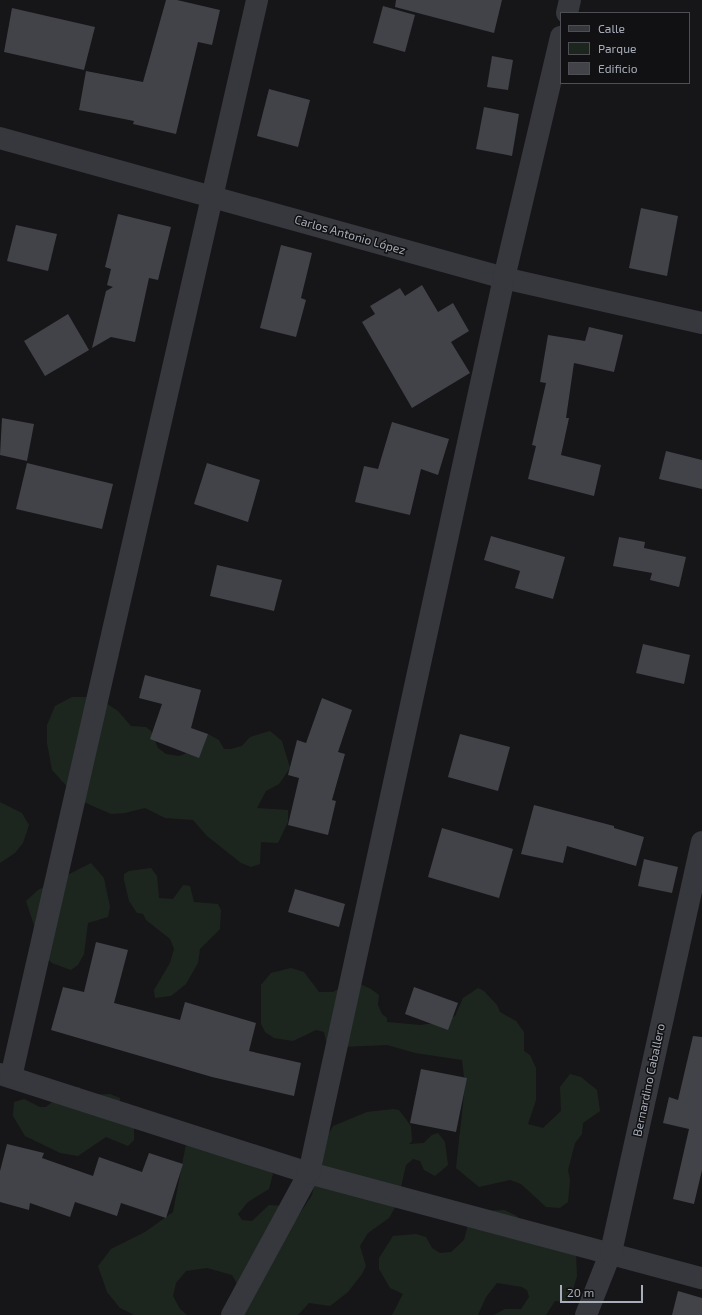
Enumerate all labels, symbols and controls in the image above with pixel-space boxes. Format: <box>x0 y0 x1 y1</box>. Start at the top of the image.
legend <box>560 12 690 84</box>
text: Calle <box>598 21 625 35</box>
text: Parque <box>598 41 636 55</box>
text: Edificio <box>598 61 638 75</box>
street label: Carlos Antonio López <box>293 212 407 258</box>
street label: Bernardino Caballero <box>630 1022 668 1138</box>
scale bar <box>562 1277 645 1303</box>
text: 20 m <box>567 1285 594 1299</box>

